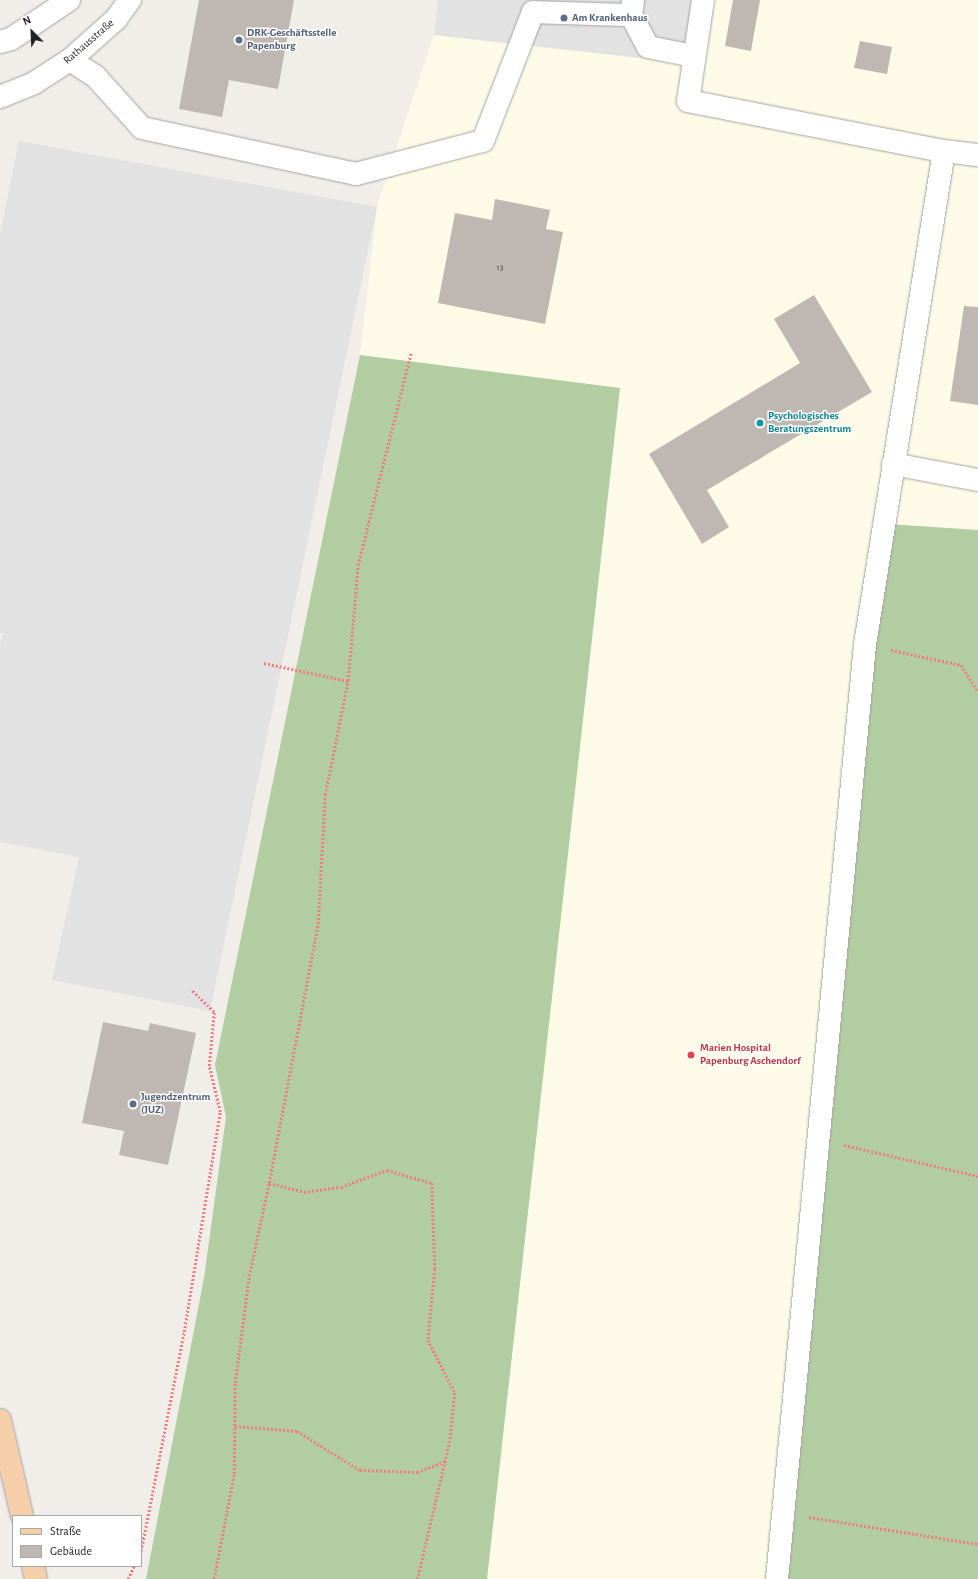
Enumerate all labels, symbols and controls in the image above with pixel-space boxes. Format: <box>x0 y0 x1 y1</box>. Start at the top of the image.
place label: Am Krankenhaus <box>572 11 648 25</box>
north arrow <box>12 12 52 52</box>
marker: Am Krankenhaus <box>559 13 569 23</box>
text: N <box>21 14 33 27</box>
street label: Rathausstraße <box>61 17 117 67</box>
place label: DRK-Geschäftsstelle Papenburg <box>247 27 336 53</box>
marker: DRK-Geschäftsstelle Papenburg <box>234 35 244 45</box>
house number: 13 <box>497 263 503 273</box>
place label: Psychologisches Beratungszentrum <box>768 410 851 436</box>
marker: Psychologisches Beratungszentrum <box>755 418 765 428</box>
place label: Marien Hospital Papenburg Aschendorf <box>700 1042 801 1068</box>
marker: Marien Hospital Papenburg Aschendorf <box>685 1049 697 1061</box>
place label: Jugendzentrum (JUZ) <box>141 1091 210 1117</box>
marker: Jugendzentrum (JUZ) <box>128 1099 138 1109</box>
legend <box>12 1515 142 1567</box>
text: Straße <box>50 1525 81 1537</box>
text: Gebäude <box>50 1545 92 1557</box>

